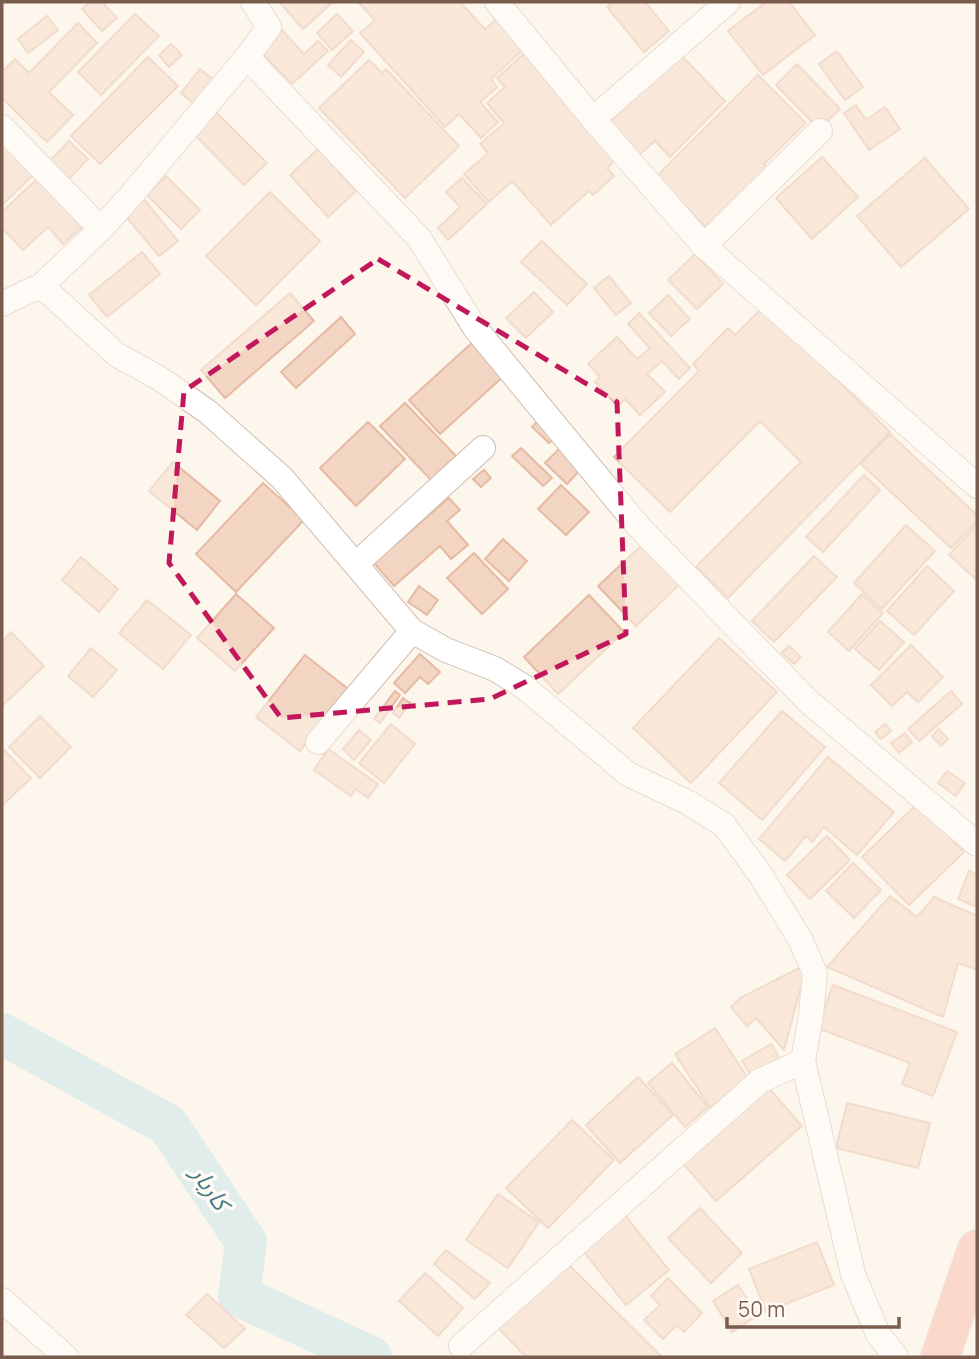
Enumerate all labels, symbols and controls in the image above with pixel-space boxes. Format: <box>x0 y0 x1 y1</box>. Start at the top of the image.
water label: کاربار <box>183 1157 240 1219</box>
scale bar <box>727 1286 898 1330</box>
text: 50 m <box>738 1295 785 1323</box>

